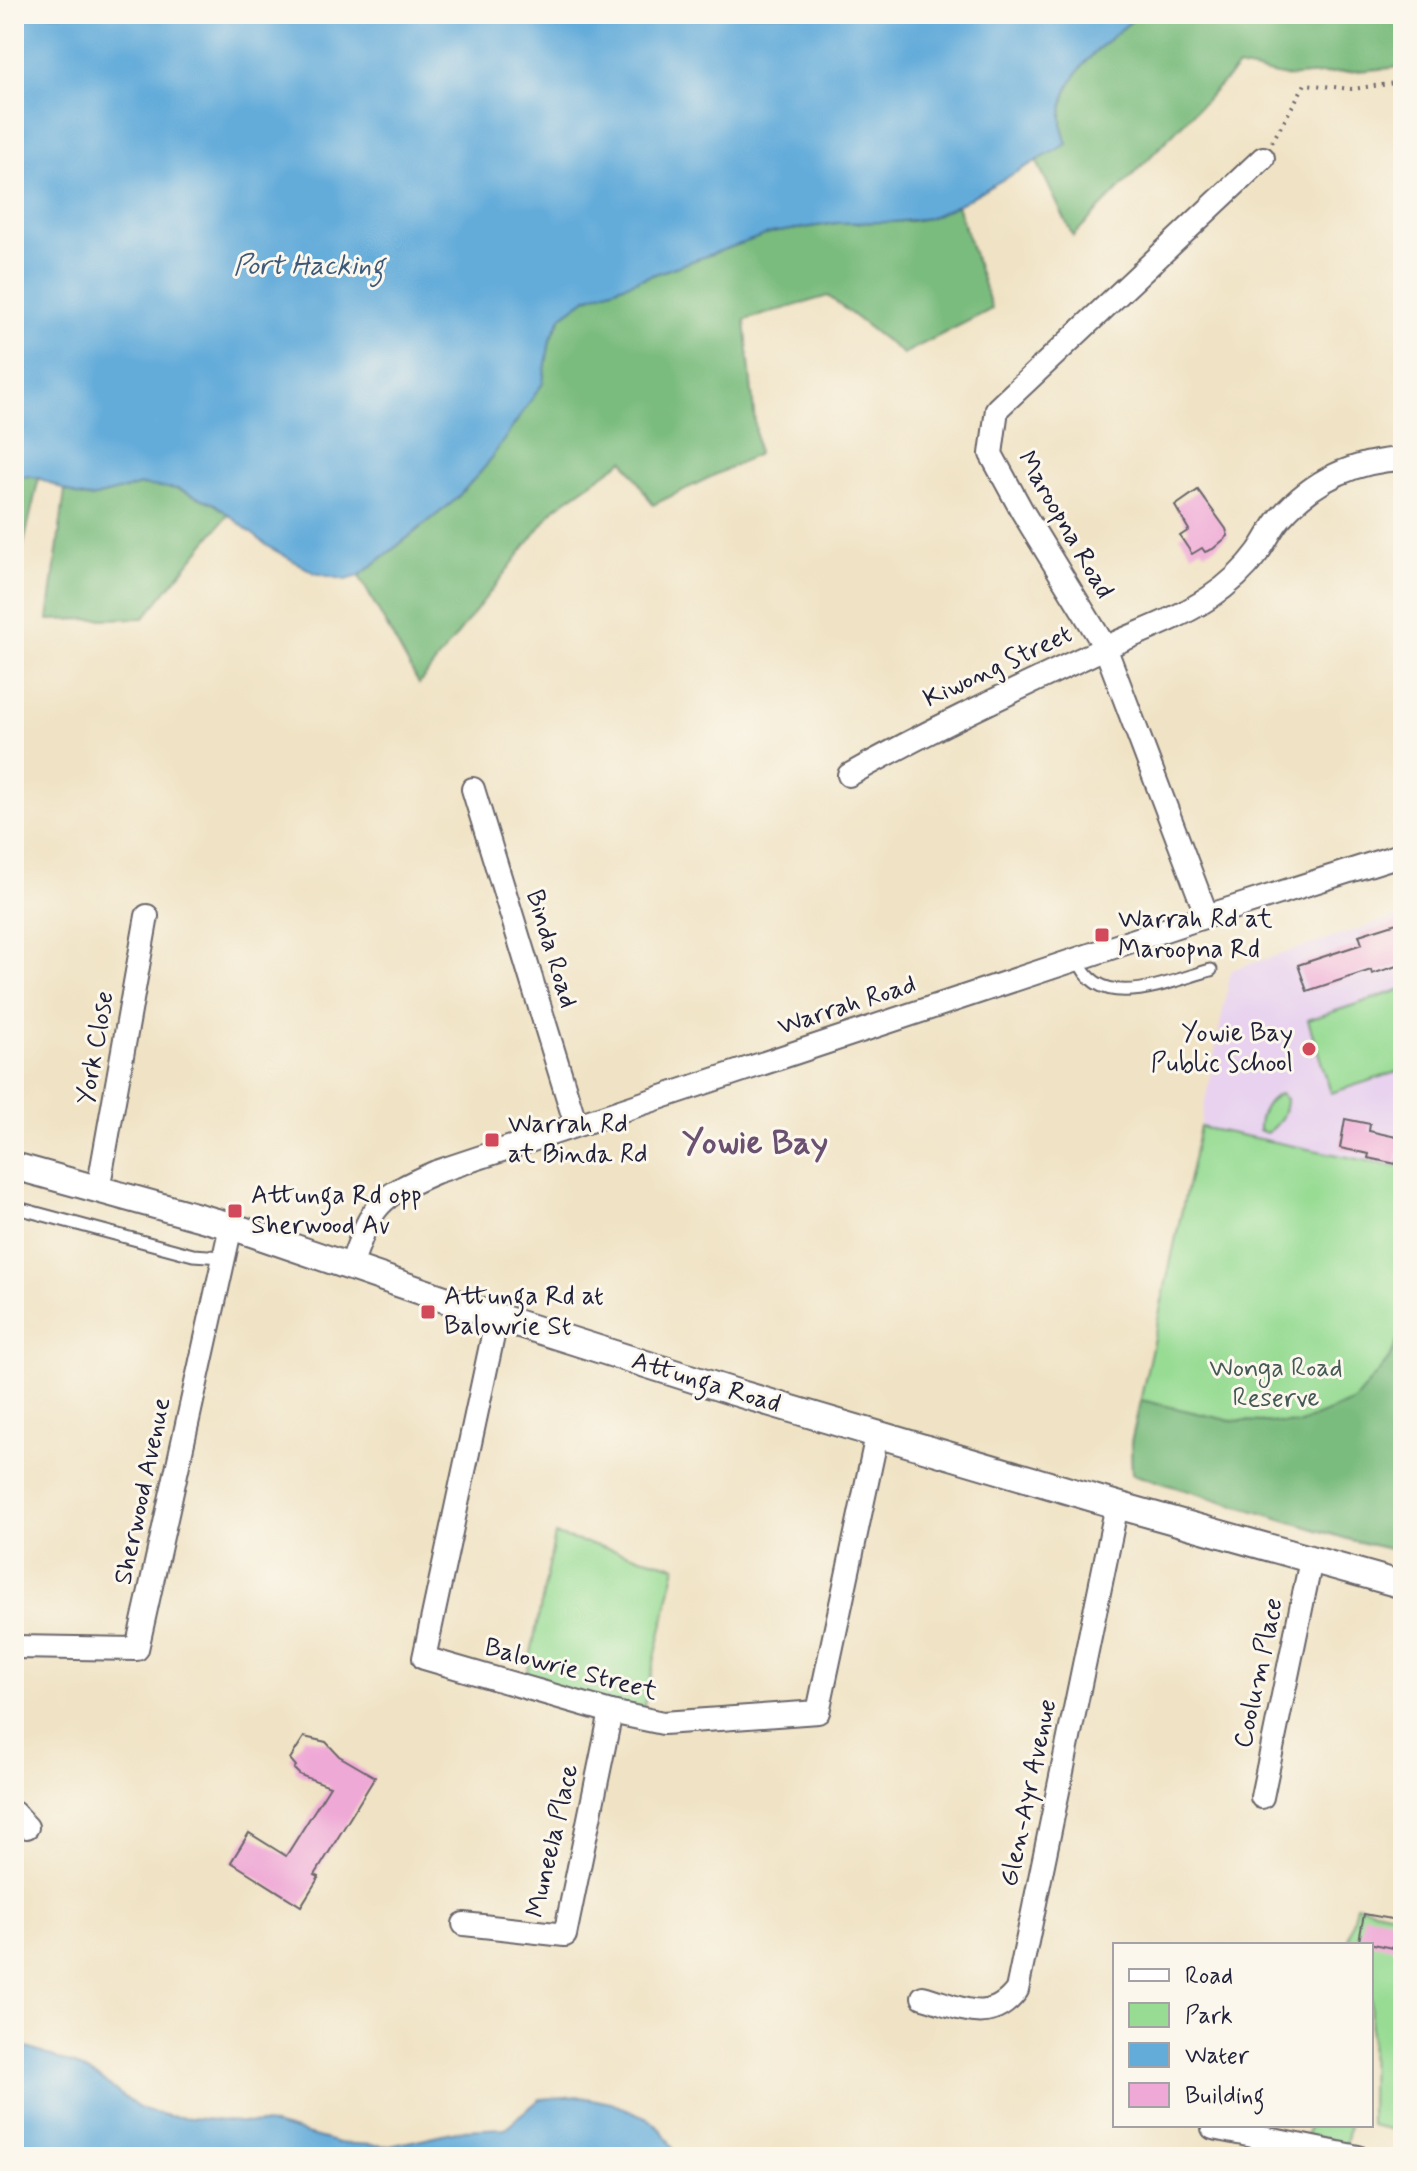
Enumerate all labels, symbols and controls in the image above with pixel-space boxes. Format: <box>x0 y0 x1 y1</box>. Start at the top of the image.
water label: Port Hacking <box>234 248 387 288</box>
street label: Maroopna Road <box>1009 445 1121 605</box>
street label: Kiwong Street <box>918 618 1078 716</box>
street label: Binda Road <box>517 886 585 1012</box>
place label: Warrah Rd at Maroopna Rd <box>1118 903 1273 967</box>
marker: Warrah Rd at Maroopna Rd <box>1093 926 1111 944</box>
street label: Warrah Road <box>774 968 920 1044</box>
street label: York Close <box>69 988 123 1108</box>
place label: Yowie Bay Public School <box>1151 1017 1293 1081</box>
marker: Yowie Bay Public School <box>1300 1040 1318 1058</box>
place label: Warrah Rd at Binda Rd <box>508 1108 648 1172</box>
district label: Yowie Bay <box>682 1121 828 1166</box>
marker: Warrah Rd at Binda Rd <box>483 1131 501 1149</box>
place label: Attunga Rd opp Sherwood Av <box>251 1179 422 1243</box>
marker: Attunga Rd opp Sherwood Av <box>226 1202 244 1220</box>
place label: Attunga Rd at Balowrie St <box>444 1280 604 1344</box>
marker: Attunga Rd at Balowrie St <box>419 1303 437 1321</box>
street label: Attunga Road <box>626 1344 785 1425</box>
park label: Wonga Road Reserve <box>1209 1352 1343 1416</box>
street label: Sherwood Avenue <box>107 1394 180 1588</box>
street label: Coolum Place <box>1226 1595 1292 1751</box>
street label: Balowrie Street <box>481 1631 661 1709</box>
street label: Glen-Ayr Avenue <box>993 1696 1065 1890</box>
street label: Muneela Place <box>519 1761 587 1921</box>
legend <box>1113 1943 1373 2127</box>
text: Road <box>1185 1961 1233 1992</box>
text: Park <box>1185 2001 1233 2032</box>
text: Water <box>1185 2041 1250 2072</box>
text: Building <box>1185 2081 1265 2115</box>

